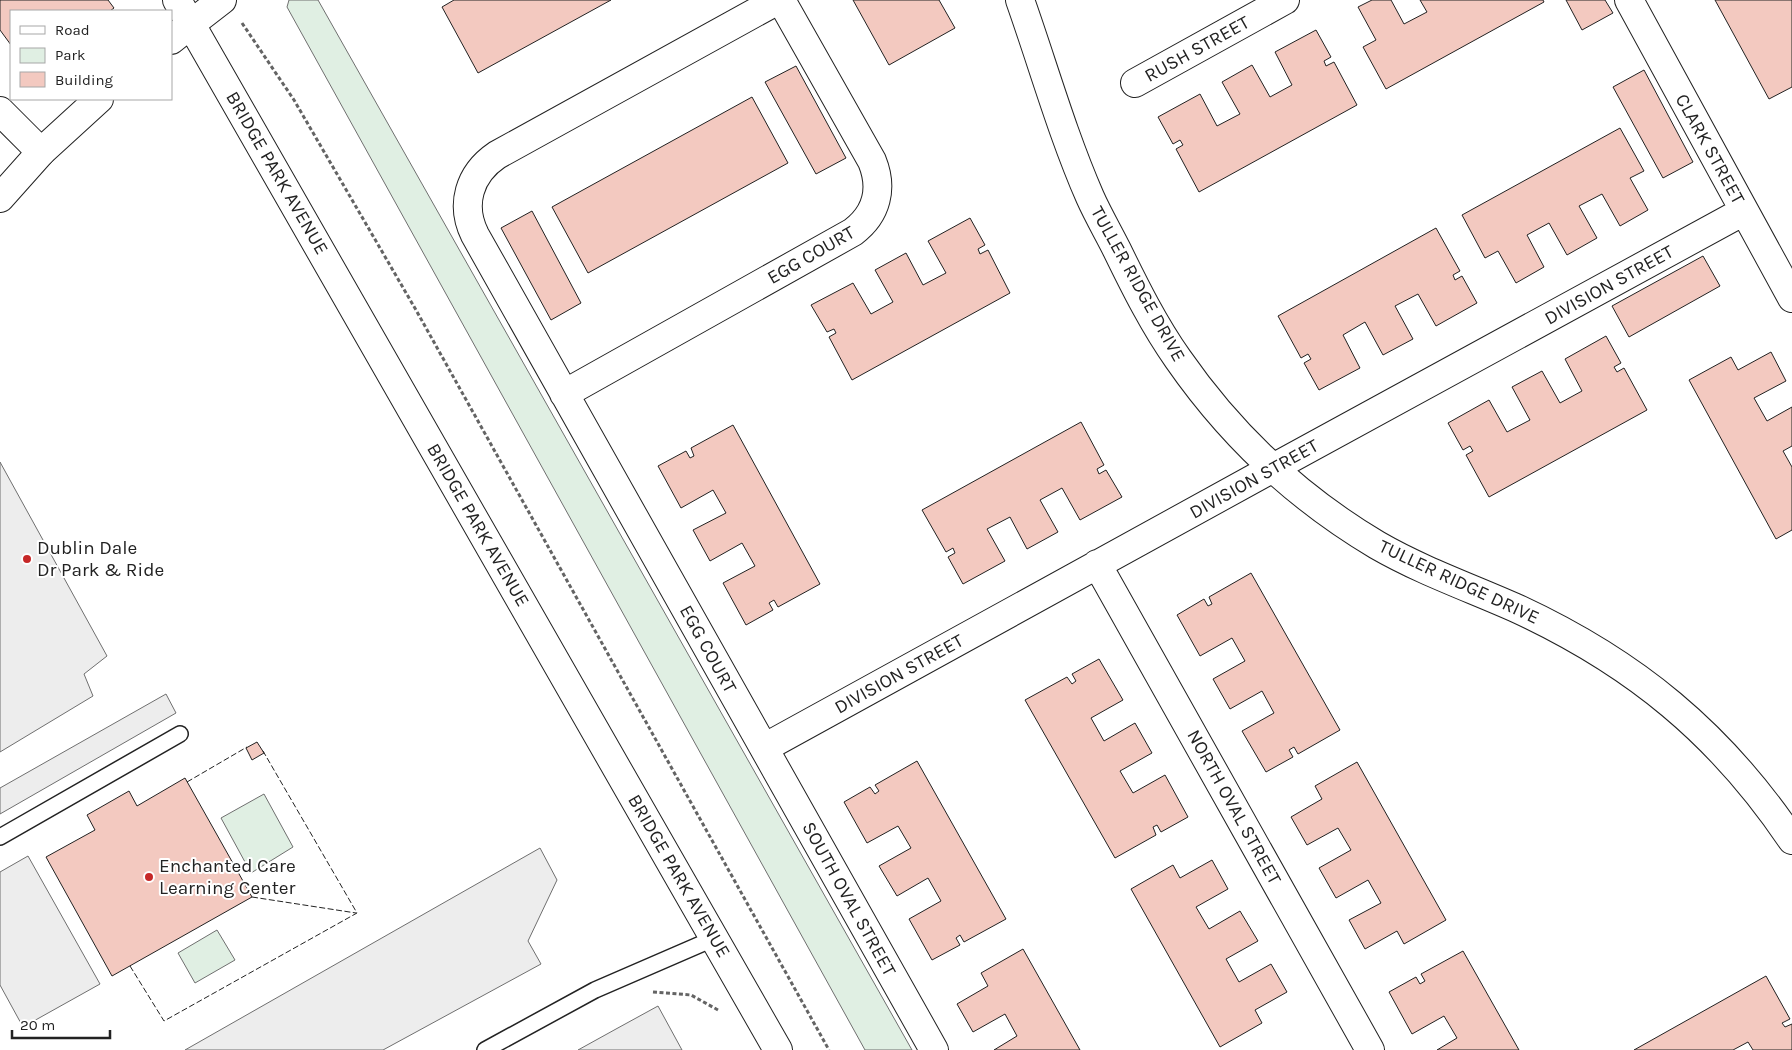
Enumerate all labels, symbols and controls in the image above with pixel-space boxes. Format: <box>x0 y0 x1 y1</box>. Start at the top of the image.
legend <box>10 10 172 100</box>
street label: RUSH STREET <box>1141 11 1254 87</box>
text: Road <box>55 21 90 39</box>
text: Park <box>55 46 85 64</box>
text: Building <box>55 71 113 89</box>
street label: BRIDGE PARK AVENUE <box>221 87 333 259</box>
street label: CLARK STREET <box>1671 90 1750 208</box>
street label: TULLER RIDGE DRIVE <box>1086 202 1190 366</box>
street label: EGG COURT <box>763 221 859 289</box>
street label: DIVISION STREET <box>1541 240 1678 330</box>
street label: DIVISION STREET <box>1186 434 1323 524</box>
street label: BRIDGE PARK AVENUE <box>422 439 534 611</box>
street label: TULLER RIDGE DRIVE <box>1375 535 1543 629</box>
place label: Dublin Dale Dr Park & Ride <box>37 537 164 581</box>
marker: Dublin Dale Dr Park & Ride <box>21 553 33 565</box>
street label: EGG COURT <box>675 601 741 697</box>
street label: DIVISION STREET <box>831 629 968 719</box>
street label: NORTH OVAL STREET <box>1182 726 1286 889</box>
street label: BRIDGE PARK AVENUE <box>623 790 735 962</box>
street label: SOUTH OVAL STREET <box>797 818 901 980</box>
place label: Enchanted Care Learning Center <box>159 855 296 899</box>
marker: Enchanted Care Learning Center <box>143 871 155 883</box>
scale bar <box>12 1008 110 1040</box>
text: 20 m <box>20 1016 55 1034</box>

